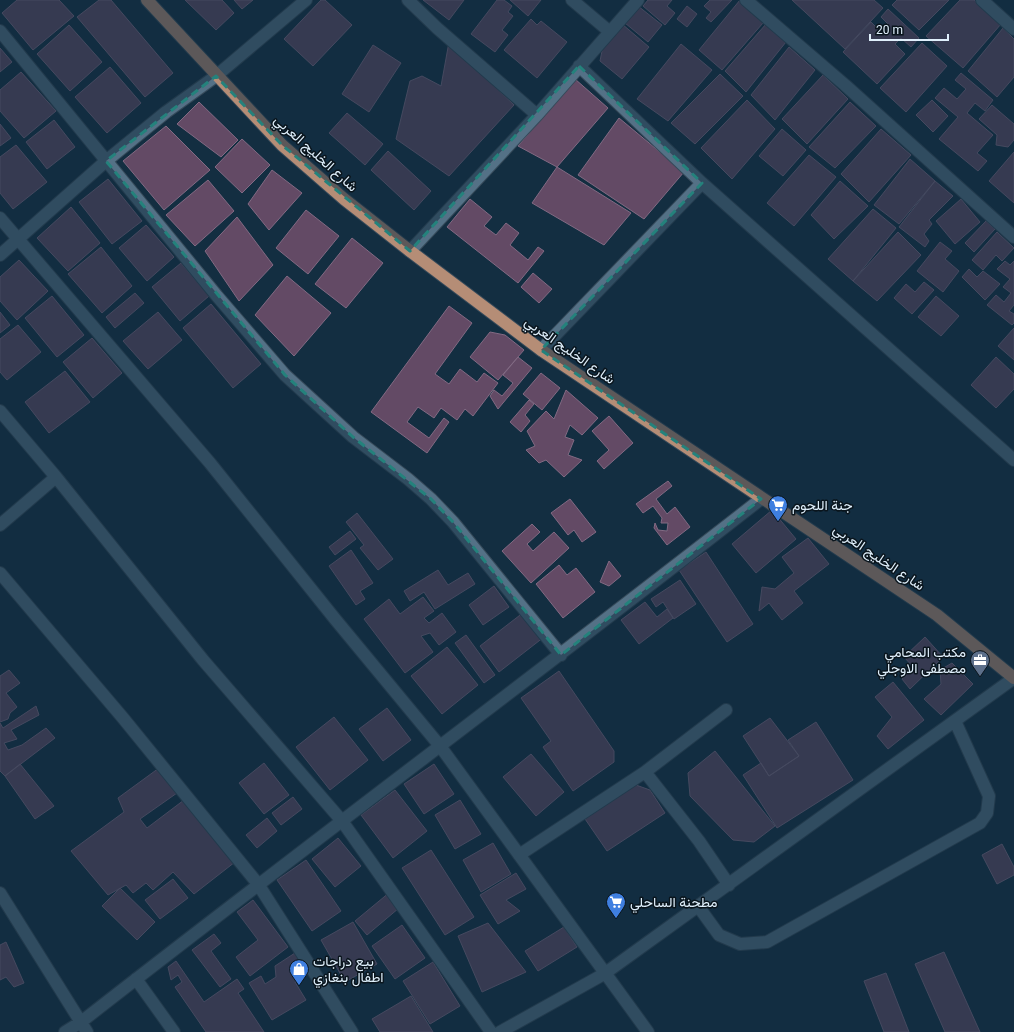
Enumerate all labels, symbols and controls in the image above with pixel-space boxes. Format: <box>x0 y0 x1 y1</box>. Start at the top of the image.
scale bar <box>870 16 948 42</box>
text: 20 m <box>876 23 903 37</box>
street label: شارع الخليج العربي <box>268 111 361 198</box>
street label: شارع الخليج العربي <box>519 313 618 390</box>
supermarket icon: جنة اللحوم <box>767 494 789 522</box>
place label: جنة اللحوم <box>792 497 853 514</box>
street label: شارع الخليج العربي <box>828 521 928 597</box>
place label: مكتب المحامي مصطفى الاوجلي <box>877 644 966 680</box>
office icon: مكتب المحامي مصطفى الاوجلي <box>969 649 991 677</box>
supermarket icon: مطحنة الساحلي <box>605 891 627 919</box>
place label: مطحنة الساحلي <box>630 894 718 914</box>
place label: بيع دراجات اطفال بنغازي <box>313 953 384 989</box>
shop icon: بيع دراجات اطفال بنغازي <box>288 958 310 986</box>

